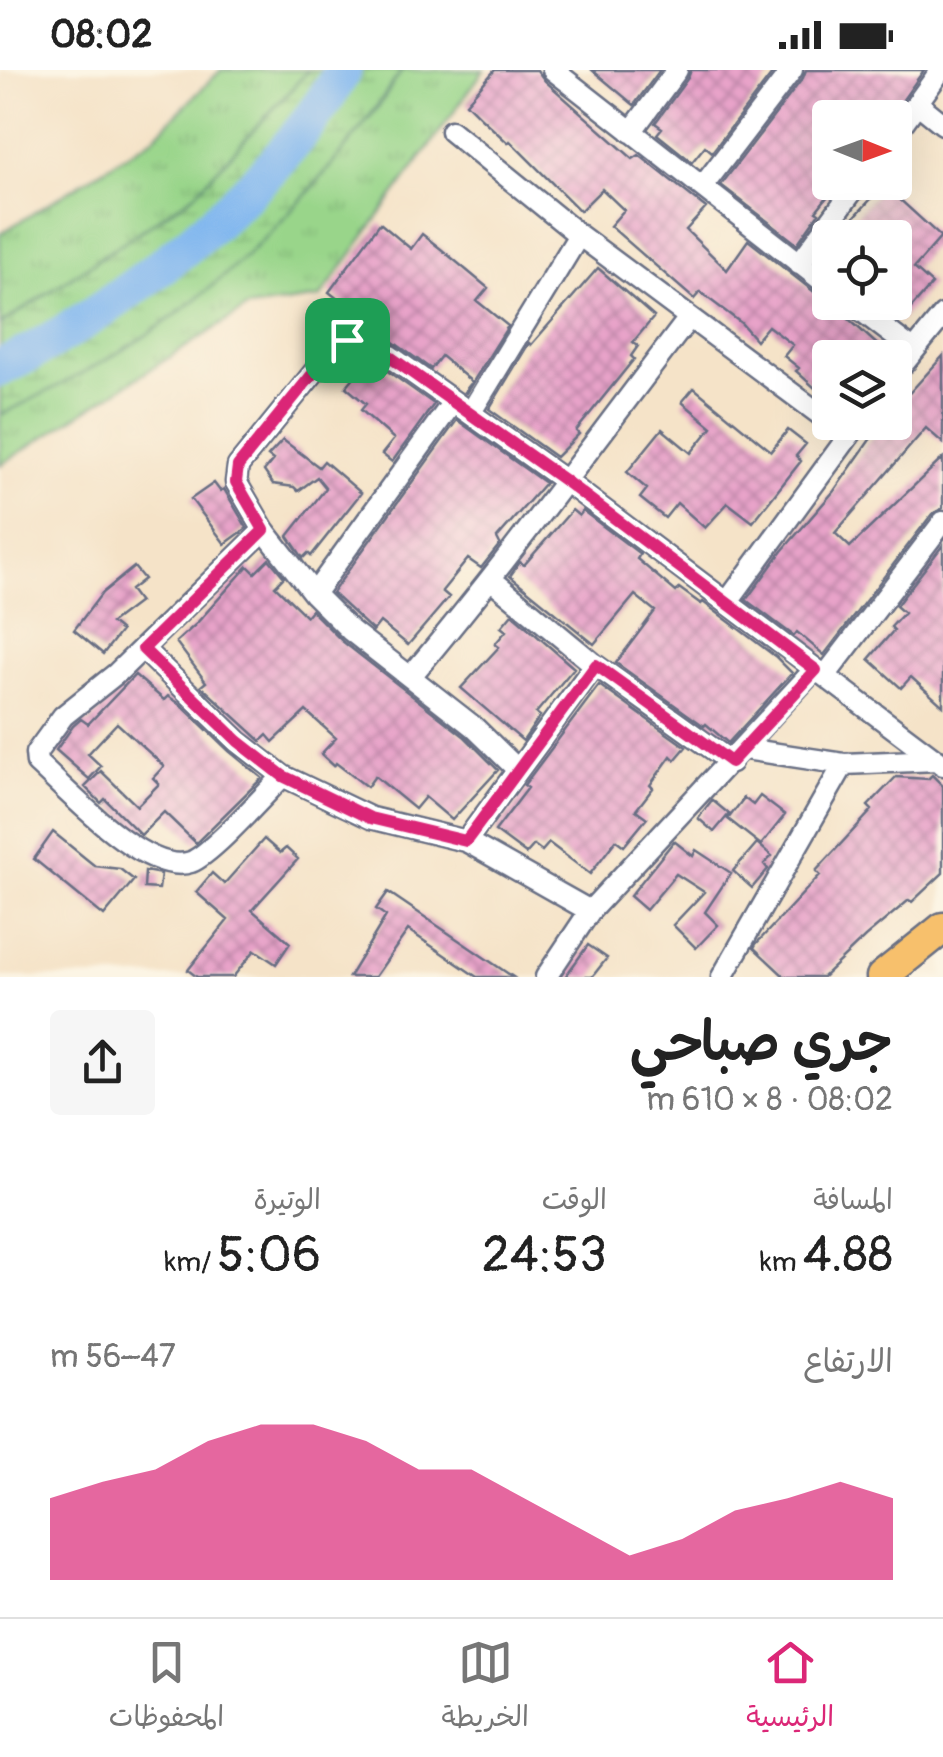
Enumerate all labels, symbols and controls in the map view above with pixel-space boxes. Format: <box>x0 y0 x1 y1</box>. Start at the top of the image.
text: 08:02 <box>50 11 152 59</box>
north arrow <box>812 100 912 200</box>
map controls <box>812 100 912 440</box>
button: locate <box>812 220 912 320</box>
pin <box>305 298 390 383</box>
icon: arrive <box>320 313 375 368</box>
button: layers <box>812 340 912 440</box>
text: جري صباحي <box>630 1008 893 1077</box>
button: share <box>50 1010 155 1115</box>
text: 08:02 · 8 × 610 m <box>646 1080 893 1120</box>
text: الوتيرة <box>253 1183 321 1218</box>
text: الوقت <box>542 1183 607 1218</box>
text: المسافة <box>813 1183 893 1218</box>
text: 5:06 <box>217 1224 321 1287</box>
text: 24:53 <box>482 1224 607 1287</box>
text: 4.88 <box>803 1224 893 1287</box>
text: /km <box>165 1245 217 1280</box>
text: km <box>760 1245 803 1280</box>
text: 47–56 m <box>50 1337 176 1377</box>
text: الارتفاع <box>803 1342 893 1382</box>
tab: المحفوظات <box>109 1635 224 1741</box>
tab: الخريطة <box>442 1635 529 1741</box>
tab: الرئيسية <box>746 1635 834 1741</box>

